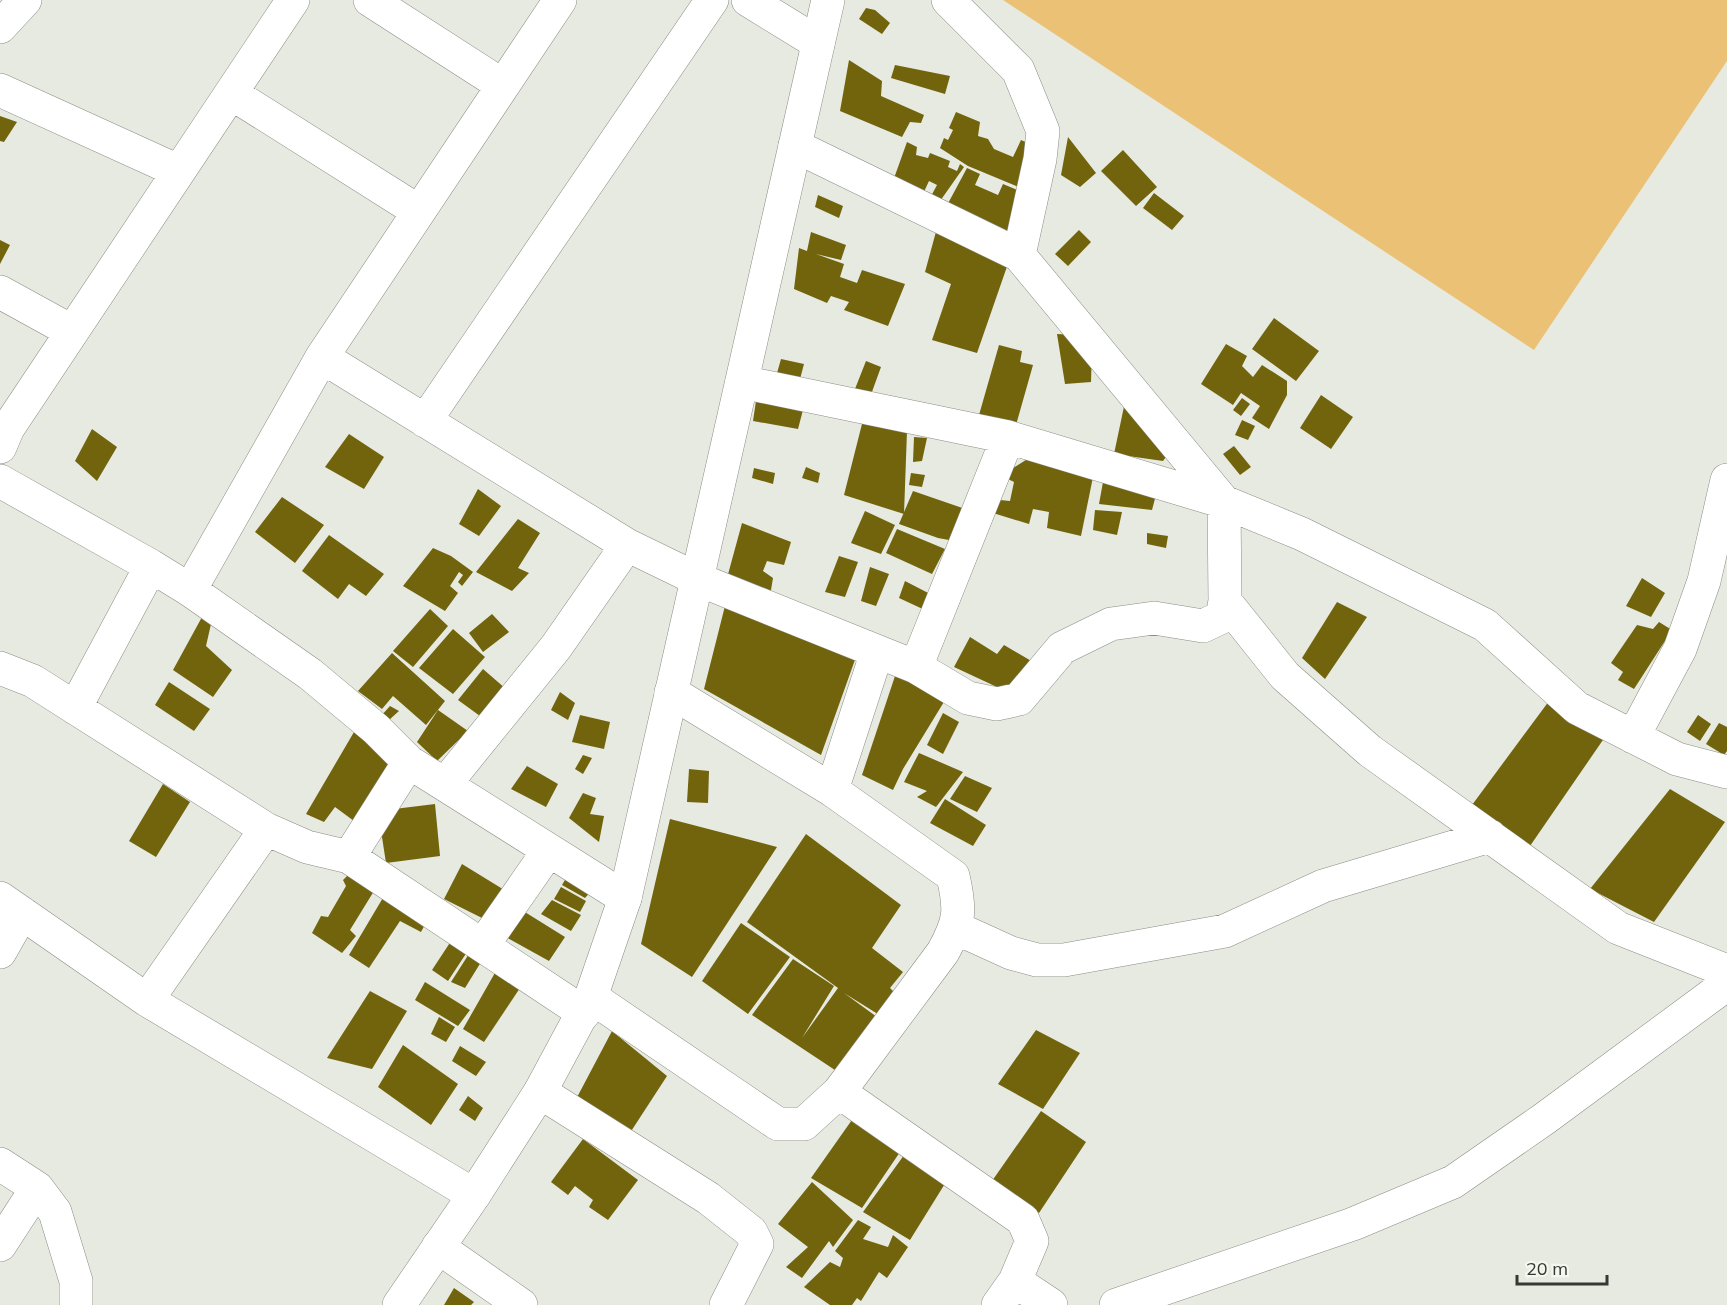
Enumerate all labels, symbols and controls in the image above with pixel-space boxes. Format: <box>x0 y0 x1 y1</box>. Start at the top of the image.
scale bar <box>1517 1248 1607 1286</box>
text: 20 m <box>1526 1257 1568 1280</box>

